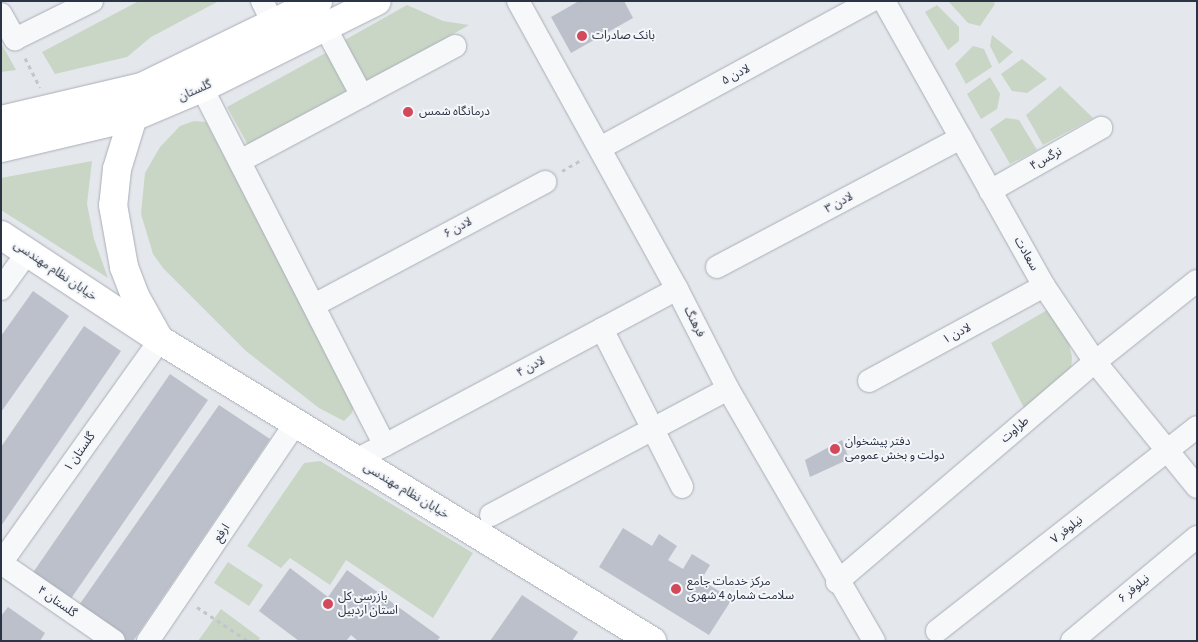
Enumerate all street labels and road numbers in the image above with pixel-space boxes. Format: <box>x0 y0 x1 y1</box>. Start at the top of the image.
street label: لادن ۵ <box>719 62 753 88</box>
street label: گلستان <box>176 77 214 105</box>
street label: نرگس۴ <box>1027 144 1065 174</box>
street label: لادن ۳ <box>822 190 856 216</box>
street label: لادن ۶ <box>441 215 475 241</box>
street label: سعادت <box>1011 234 1041 274</box>
street label: خیابان نظام مهندسی <box>11 238 99 304</box>
street label: فرهنگ <box>680 304 708 340</box>
street label: لادن ۱ <box>940 321 974 347</box>
street label: لادن ۴ <box>514 354 548 380</box>
street label: طراوت <box>998 414 1032 446</box>
street label: گلستان ۱ <box>61 430 99 474</box>
street label: خیابان نظام مهندسی <box>361 460 451 522</box>
street label: نیلوفر ۷ <box>1048 513 1086 547</box>
street label: ارفع <box>211 521 233 545</box>
street label: نیلوفر ۶ <box>1115 572 1153 606</box>
street label: گلستان ۴ <box>35 583 79 621</box>

